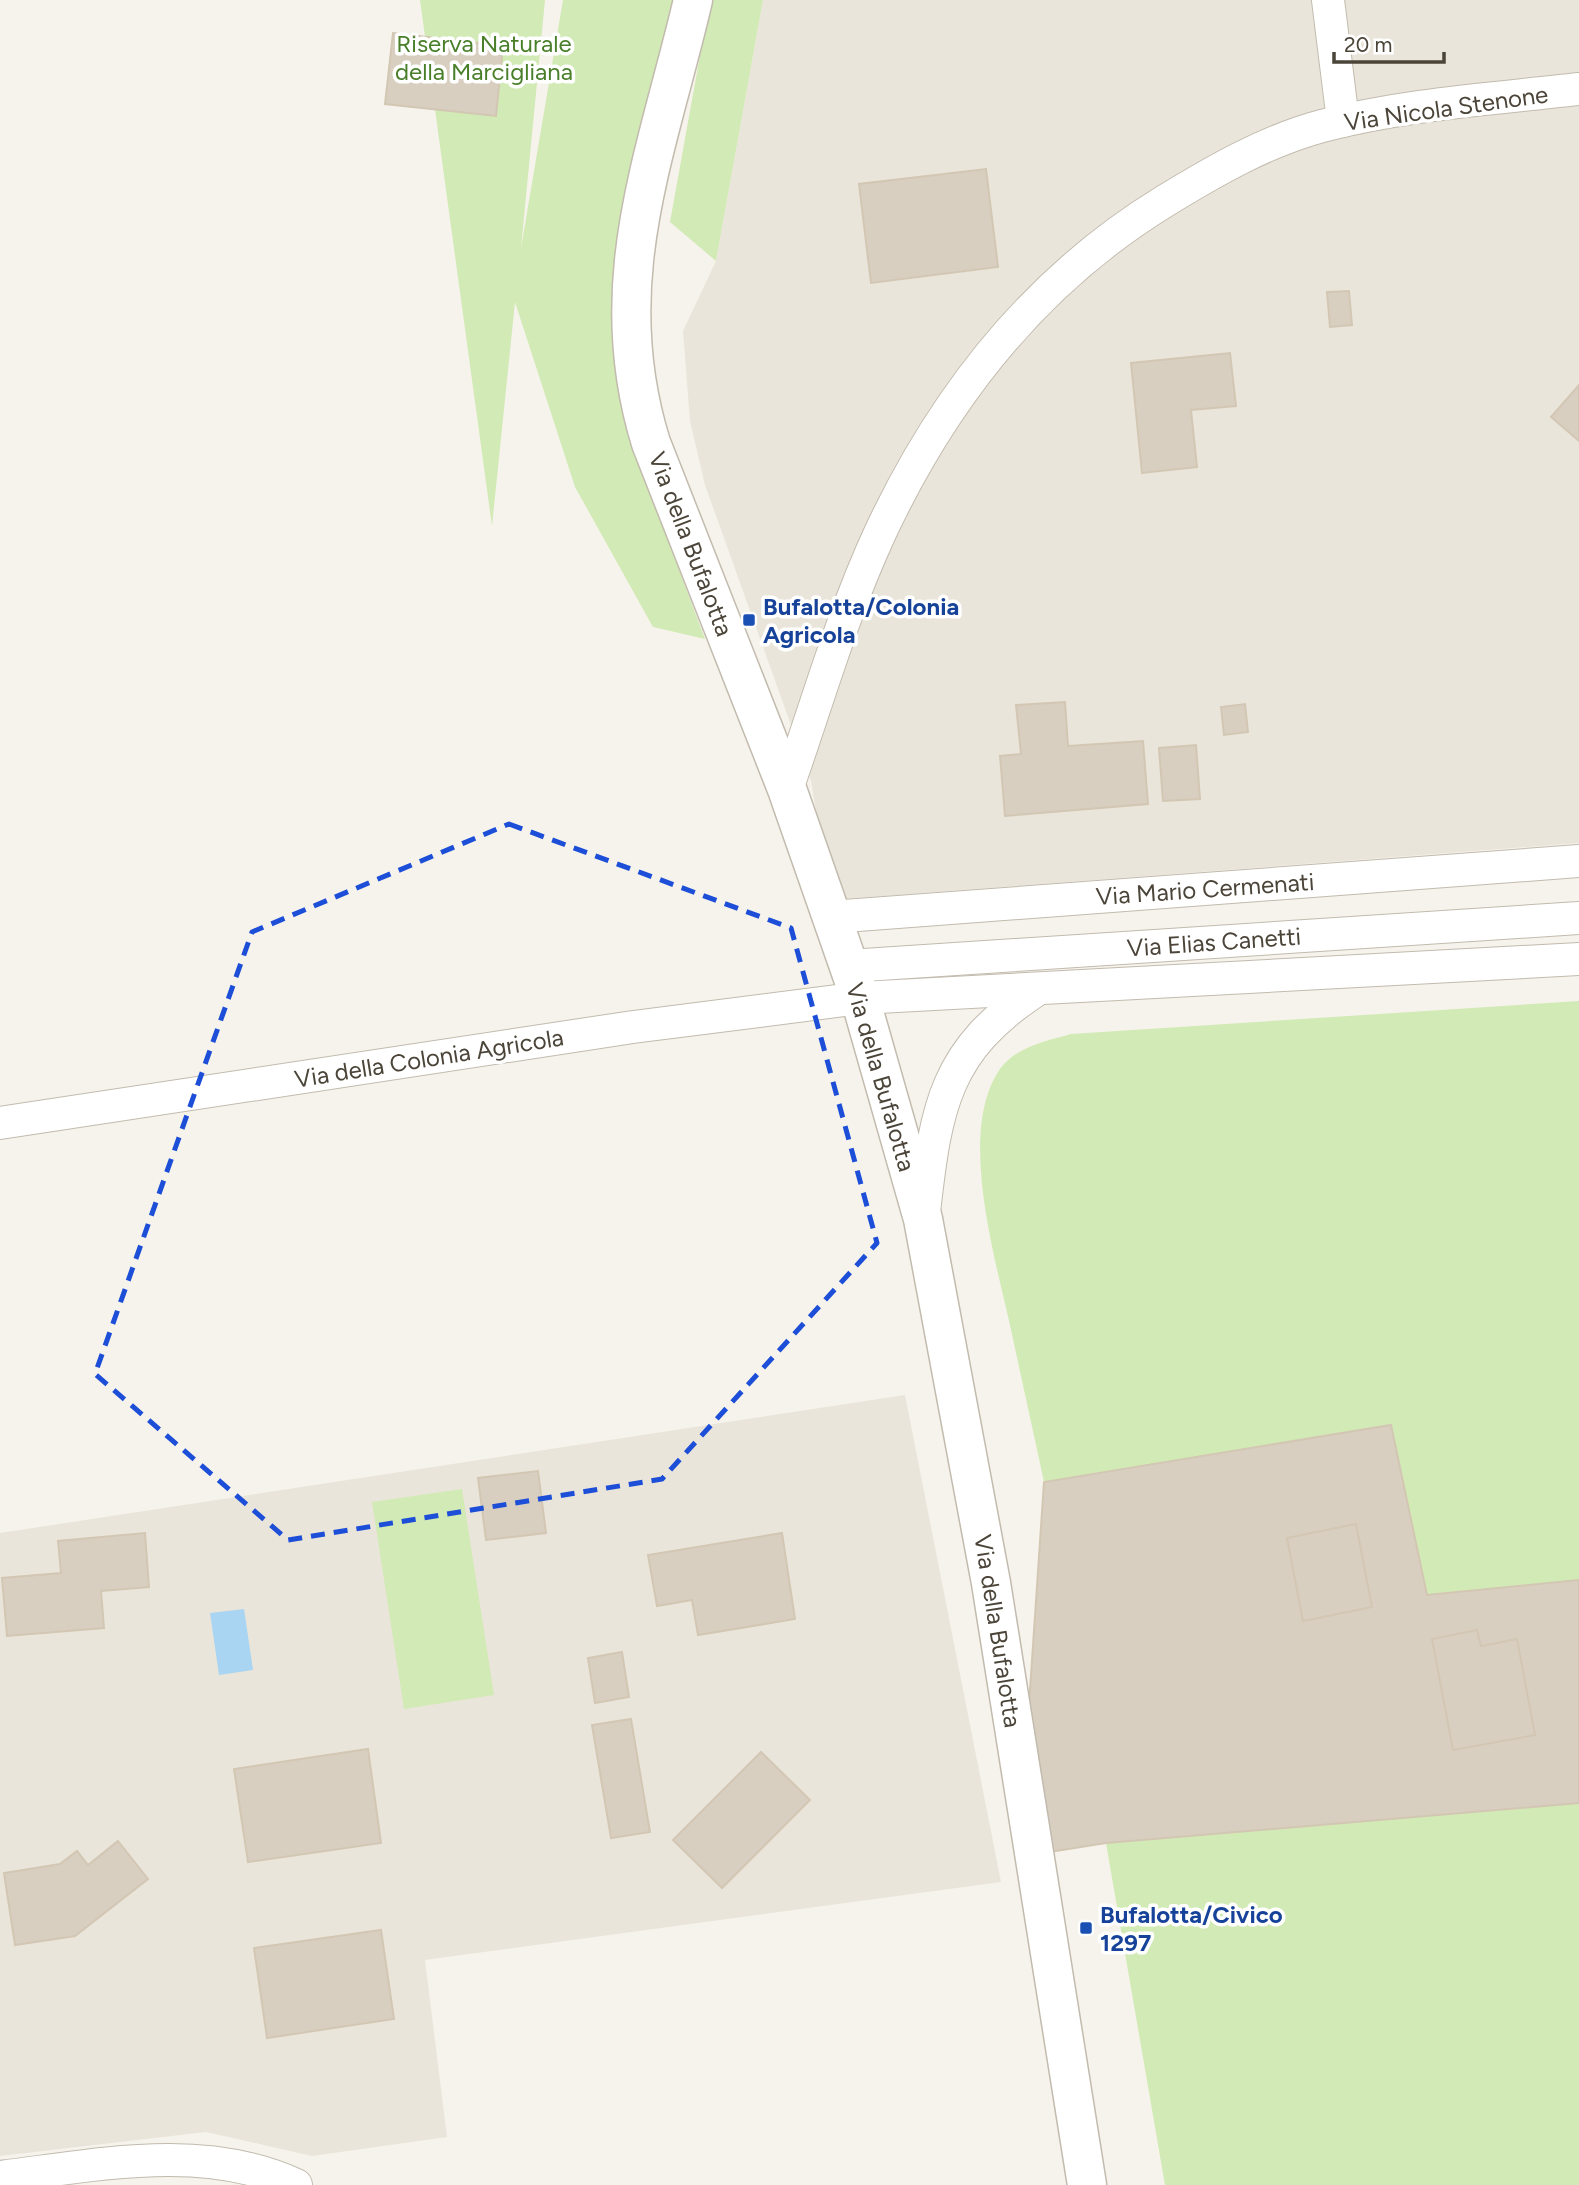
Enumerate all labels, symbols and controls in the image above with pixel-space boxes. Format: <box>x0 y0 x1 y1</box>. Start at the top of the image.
scale bar <box>1334 21 1444 65</box>
park label: Riserva Naturale della Marcigliana <box>395 29 573 86</box>
text: 20 m <box>1344 32 1392 57</box>
street label: Via Nicola Stenone <box>1342 79 1550 137</box>
street label: Via della Bufalotta <box>643 448 739 640</box>
place label: Bufalotta/Colonia Agricola <box>763 592 959 649</box>
marker: Bufalotta/Colonia Agricola <box>741 612 757 628</box>
street label: Via Mario Cermenati <box>1095 867 1315 911</box>
street label: Via Elias Canetti <box>1126 921 1302 963</box>
street label: Via della Bufalotta <box>840 979 922 1175</box>
street label: Via della Colonia Agricola <box>292 1022 566 1094</box>
street label: Via della Bufalotta <box>968 1533 1028 1729</box>
place label: Bufalotta/Civico 1297 <box>1100 1900 1283 1957</box>
marker: Bufalotta/Civico 1297 <box>1078 1920 1094 1936</box>

